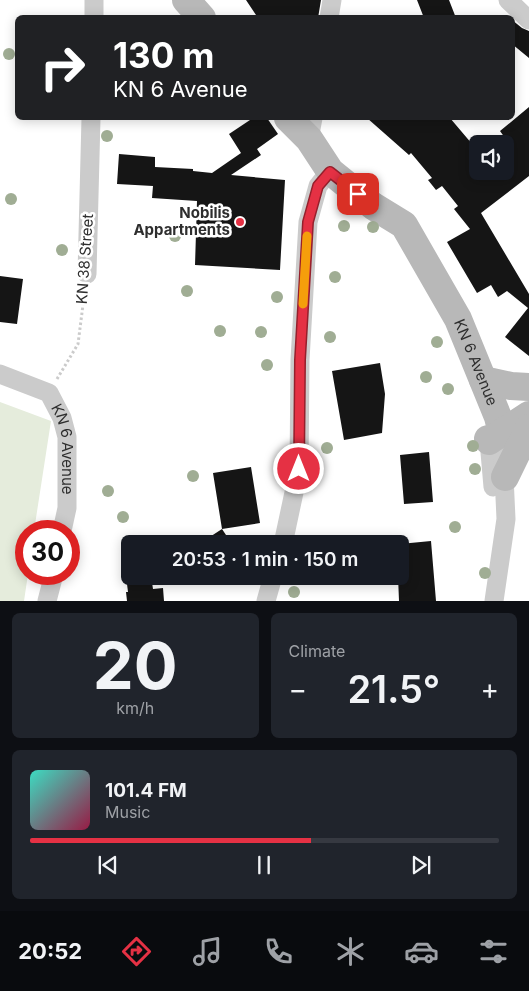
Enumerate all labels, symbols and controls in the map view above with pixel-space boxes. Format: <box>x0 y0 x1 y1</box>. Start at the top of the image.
text: 130 m <box>113 34 215 76</box>
icon: right <box>30 35 95 100</box>
text: KN 6 Avenue <box>113 76 248 102</box>
map controls <box>469 135 514 180</box>
button: sound <box>469 135 514 180</box>
pin <box>337 173 379 215</box>
icon: arrive <box>344 180 372 208</box>
place label: Nobilis Appartments <box>133 203 230 239</box>
street label: KN 38 Street <box>72 213 97 305</box>
marker: Nobilis Appartments <box>234 216 246 228</box>
street label: KN 6 Avenue <box>450 316 502 408</box>
street label: KN 6 Avenue <box>47 400 77 495</box>
position arrow <box>272 442 324 494</box>
speed limit sign: 30 <box>15 520 80 585</box>
text: 20:53 · 1 min · 150 m <box>172 548 358 571</box>
text: 20 <box>93 626 178 705</box>
text: Climate <box>289 641 345 661</box>
text: 21.5° <box>347 666 440 712</box>
text: − <box>289 672 307 706</box>
text: + <box>480 672 499 706</box>
text: km/h <box>116 698 154 718</box>
text: 101.4 FM <box>105 779 187 802</box>
text: Music <box>105 802 150 822</box>
icon: previous <box>94 851 122 879</box>
icon: pause <box>250 851 278 879</box>
icon: next <box>407 851 435 879</box>
icon: directions <box>119 934 154 969</box>
icon: music <box>190 934 225 969</box>
icon: phone <box>261 934 296 969</box>
icon: climate <box>333 934 368 969</box>
icon: car <box>404 934 439 969</box>
icon: filters <box>476 934 511 969</box>
text: 20:52 <box>18 938 82 964</box>

